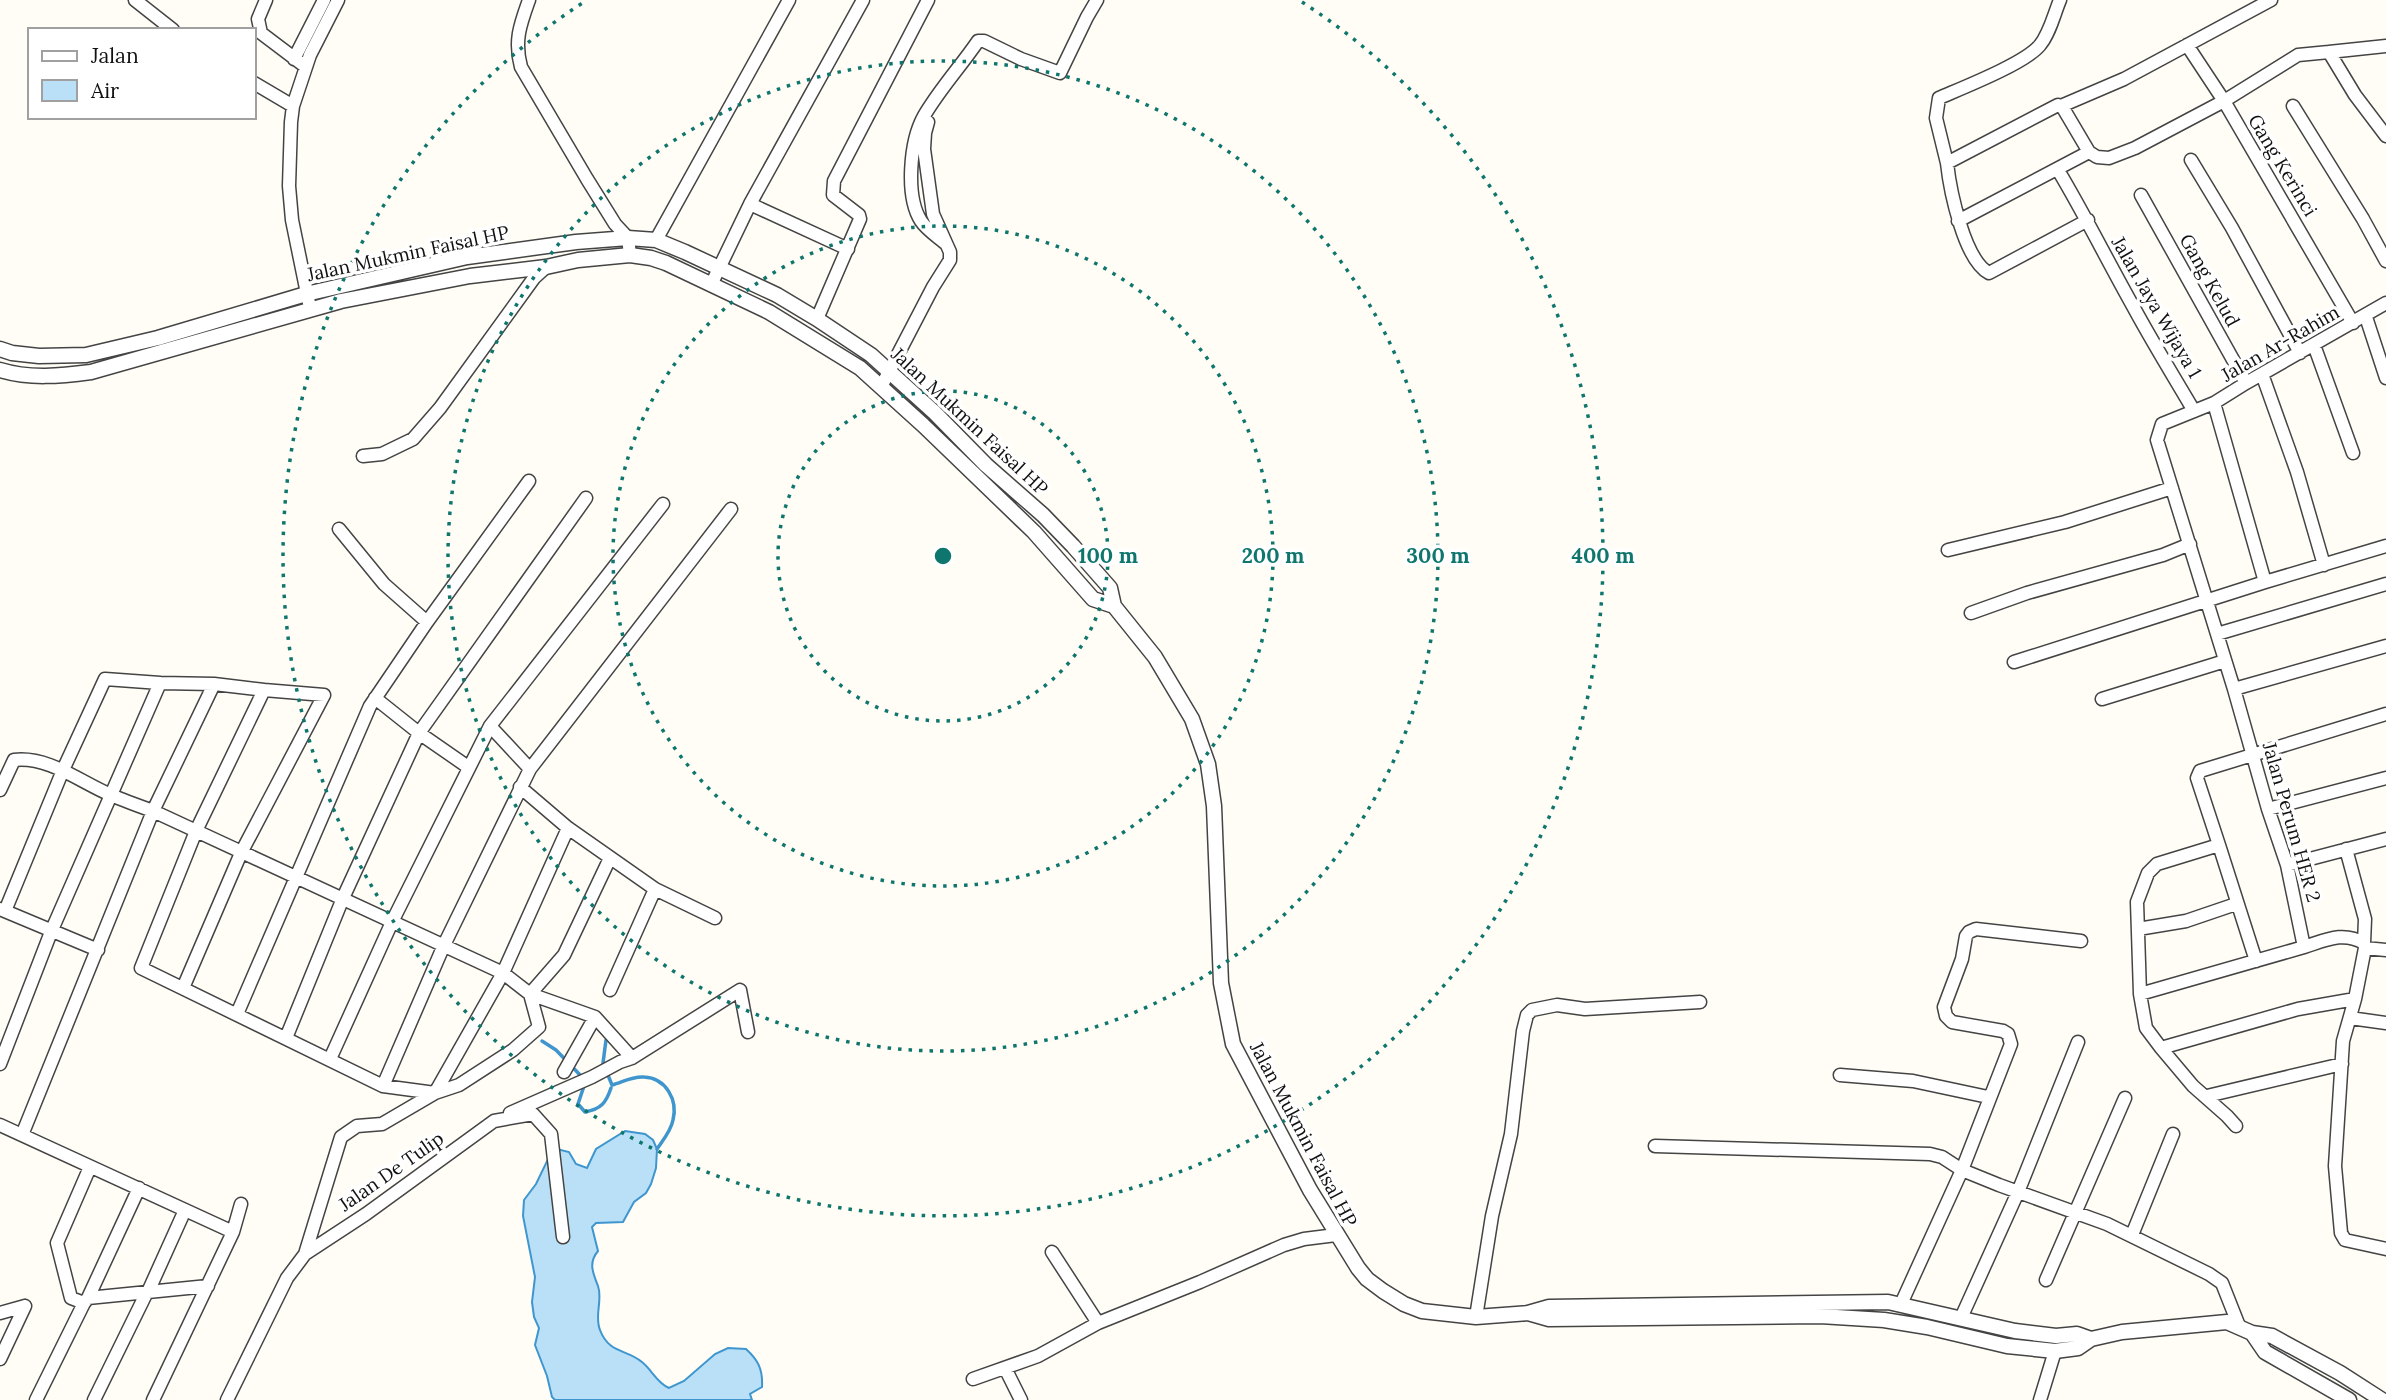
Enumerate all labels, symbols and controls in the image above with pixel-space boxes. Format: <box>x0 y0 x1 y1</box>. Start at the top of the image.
legend <box>28 28 256 119</box>
text: Jalan <box>90 42 139 69</box>
text: Air <box>90 77 119 104</box>
street label: Gang Kerinci <box>2243 110 2323 220</box>
street label: Jalan Mukmin Faisal HP <box>304 220 512 286</box>
street label: Gang Kelud <box>2175 230 2245 330</box>
street label: Jalan Jaya Wijaya 1 <box>2106 231 2207 382</box>
street label: Jalan Ar-Rahim <box>2216 299 2343 387</box>
street label: Jalan Mukmin Faisal HP <box>886 341 1054 500</box>
text: 100 m <box>1078 542 1138 569</box>
text: 200 m <box>1242 542 1304 569</box>
text: 300 m <box>1406 542 1470 569</box>
text: 400 m <box>1571 542 1635 569</box>
centre of rings <box>931 544 955 568</box>
street label: Jalan Perum HER 2 <box>2257 738 2326 905</box>
street label: Jalan Mukmin Faisal HP <box>1245 1037 1363 1231</box>
street label: Jalan De Tulip <box>333 1126 448 1217</box>

